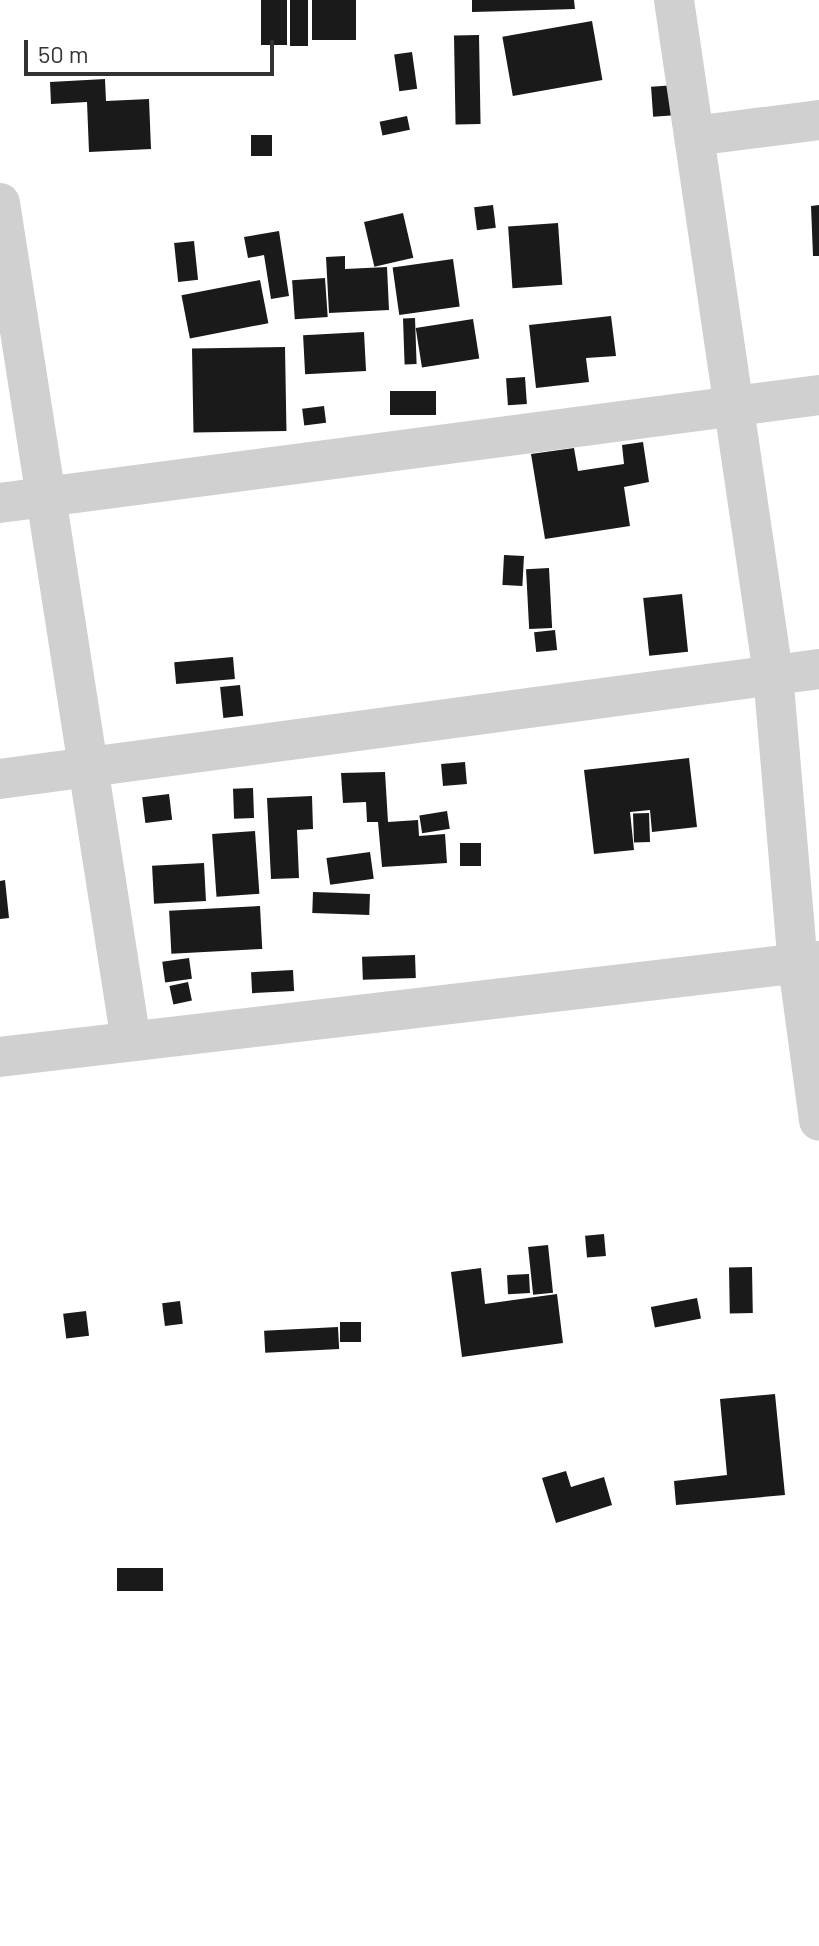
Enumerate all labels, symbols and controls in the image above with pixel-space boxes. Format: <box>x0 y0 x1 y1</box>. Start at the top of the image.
scale bar <box>28 24 278 74</box>
text: 50 m <box>38 39 89 68</box>

